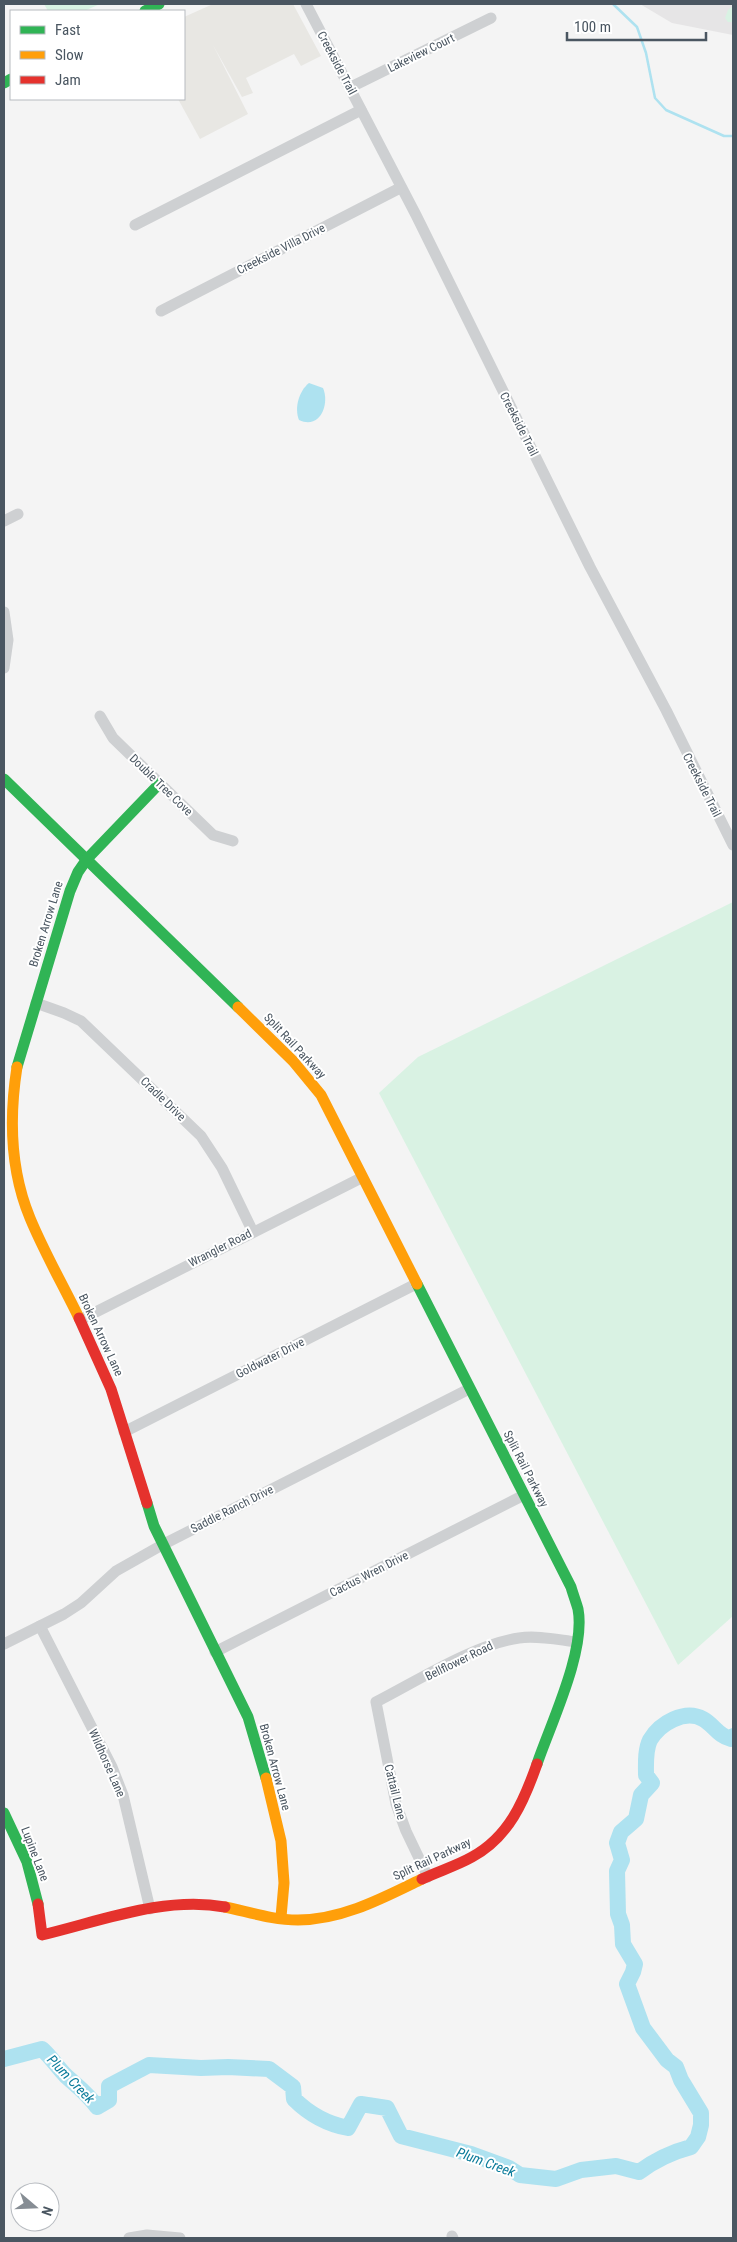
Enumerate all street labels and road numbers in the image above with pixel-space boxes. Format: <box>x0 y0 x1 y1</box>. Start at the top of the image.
street label: Creekside Trail <box>314 29 360 97</box>
street label: Lakeview Court <box>385 31 457 75</box>
street label: Creekside Villa Drive <box>235 221 328 277</box>
street label: Creekside Trail <box>497 390 541 458</box>
street label: Double Tree Cove <box>127 751 196 819</box>
street label: Creekside Trail <box>680 751 724 819</box>
street label: Broken Arrow Lane <box>26 879 66 969</box>
street label: Split Rail Parkway <box>261 1010 329 1082</box>
street label: Cradle Drive <box>138 1074 189 1124</box>
street label: Wrangler Road <box>186 1226 254 1270</box>
street label: Broken Arrow Lane <box>76 1292 126 1379</box>
street label: Goldwater Drive <box>233 1335 307 1381</box>
street label: Split Rail Parkway <box>501 1428 551 1510</box>
street label: Saddle Ranch Drive <box>188 1482 276 1536</box>
street label: Cactus Wren Drive <box>327 1548 411 1600</box>
street label: Bellflower Road <box>423 1639 495 1683</box>
street label: Broken Arrow Lane <box>257 1722 293 1812</box>
street label: Wildhorse Lane <box>86 1727 128 1799</box>
street label: Cattail Lane <box>381 1763 409 1821</box>
street label: Lupine Lane <box>18 1825 52 1883</box>
street label: Split Rail Parkway <box>391 1835 473 1883</box>

